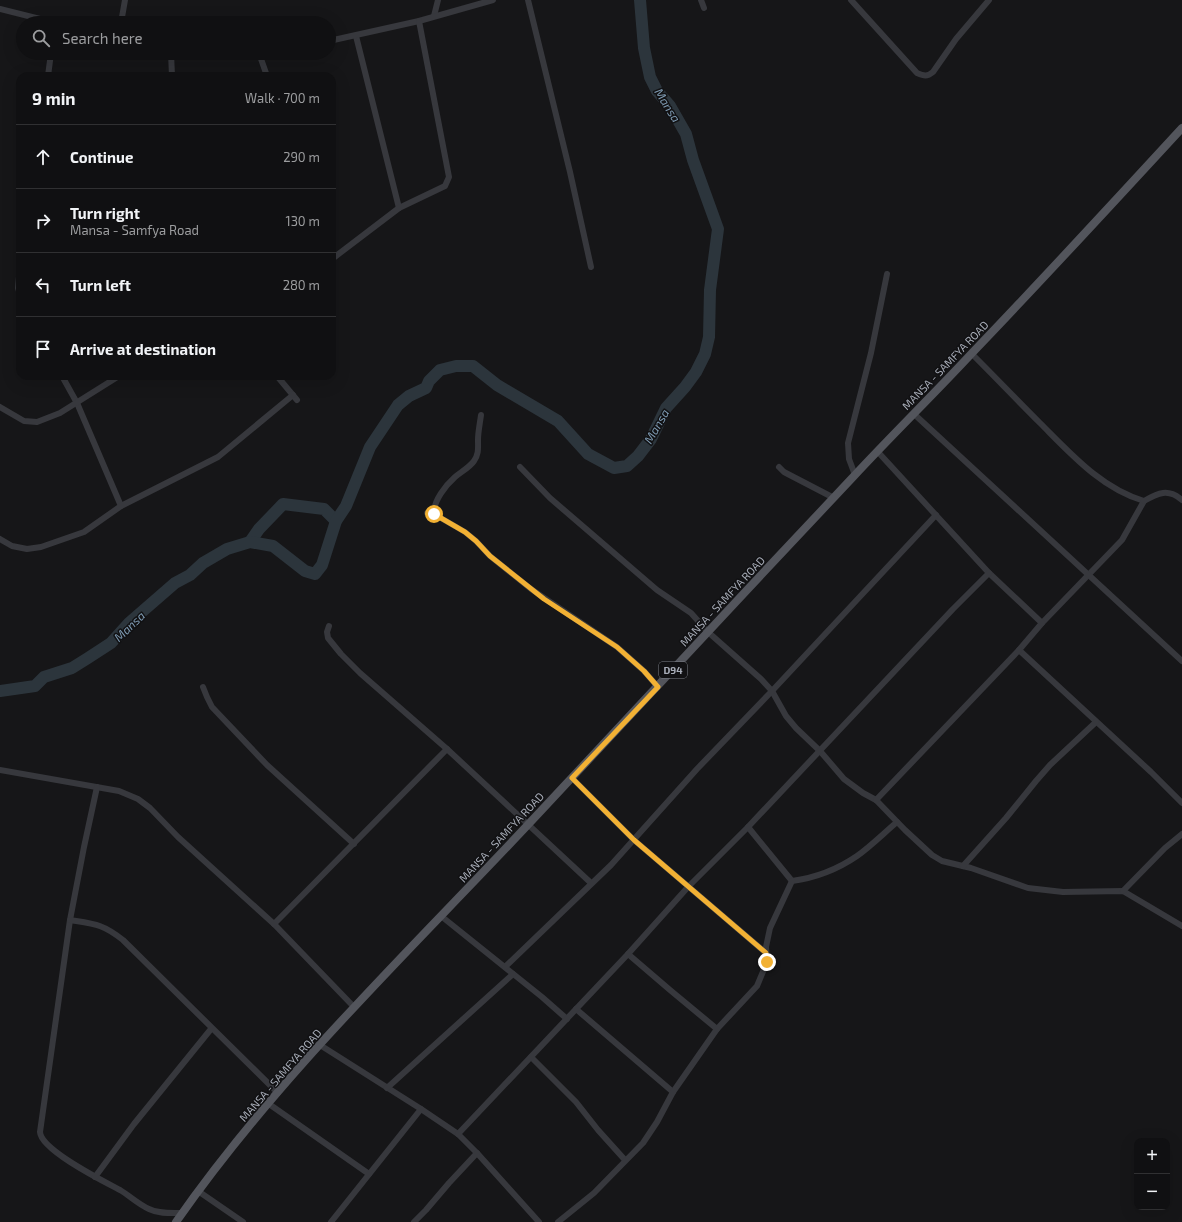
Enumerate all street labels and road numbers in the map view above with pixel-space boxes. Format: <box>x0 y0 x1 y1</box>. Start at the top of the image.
street label: MANSA - SAMFYA ROAD <box>899 318 991 412</box>
street label: MANSA - SAMFYA ROAD <box>677 553 767 649</box>
road number: D94 <box>659 662 687 678</box>
street label: MANSA - SAMFYA ROAD <box>456 789 546 885</box>
street label: MANSA - SAMFYA ROAD <box>236 1026 324 1124</box>

